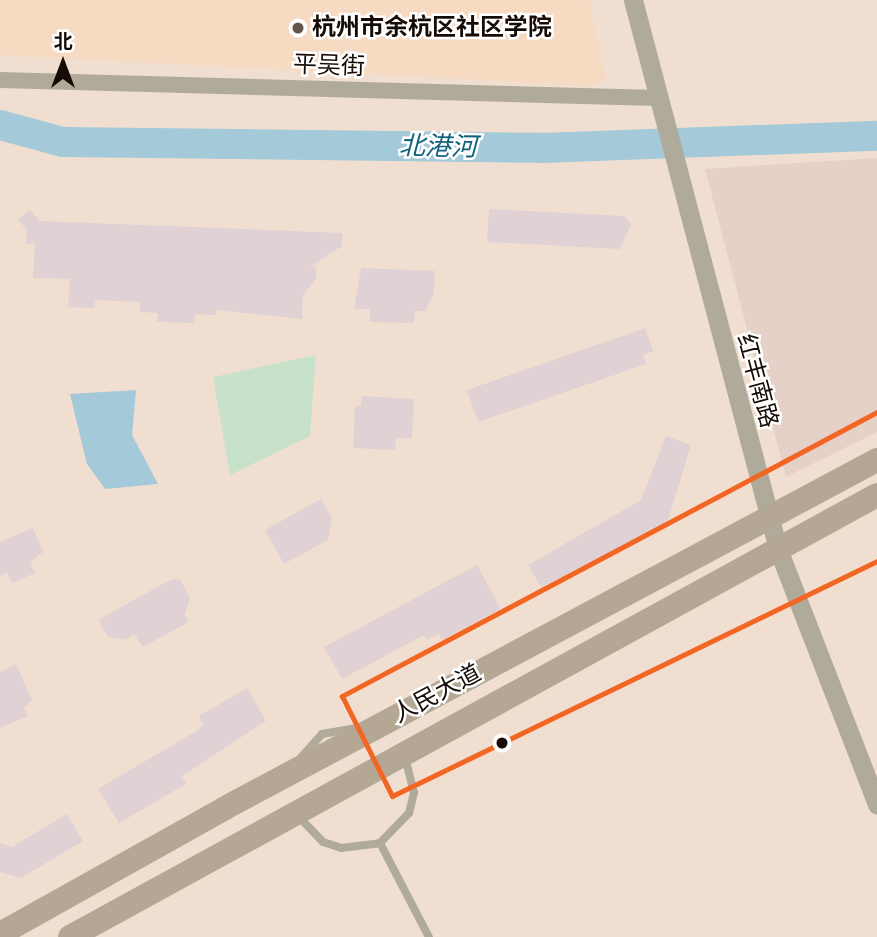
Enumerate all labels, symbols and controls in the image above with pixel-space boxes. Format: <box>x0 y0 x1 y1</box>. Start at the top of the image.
place label: 杭州市余杭区社区学院 <box>312 14 552 42</box>
marker: 杭州市余杭区社区学院 <box>290 20 306 36</box>
north arrow <box>28 28 98 98</box>
text: 北 <box>53 30 73 53</box>
street label: 平吴街 <box>293 50 365 82</box>
water label: 北港河 <box>399 131 477 163</box>
street label: 红丰南路 <box>731 331 783 431</box>
street label: 人民大道 <box>388 659 486 729</box>
unlabelled marker <box>495 736 509 750</box>

